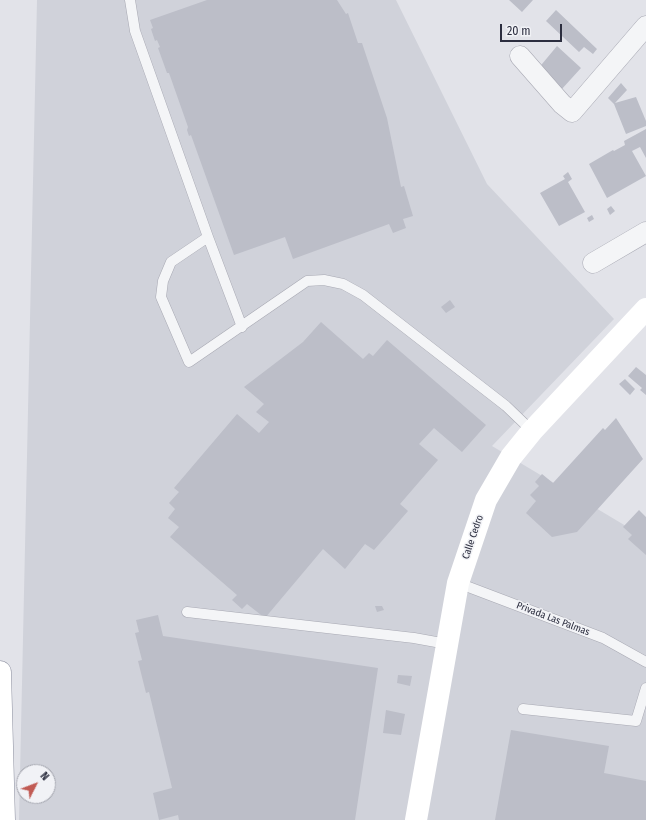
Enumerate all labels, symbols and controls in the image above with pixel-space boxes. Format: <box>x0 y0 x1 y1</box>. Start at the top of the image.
scale bar <box>502 16 564 42</box>
text: 20 m <box>507 24 531 38</box>
street label: Calle Cedro <box>460 513 486 561</box>
street label: Privada Las Palmas <box>515 599 591 639</box>
north arrow <box>16 764 56 804</box>
text: N <box>38 770 52 783</box>

